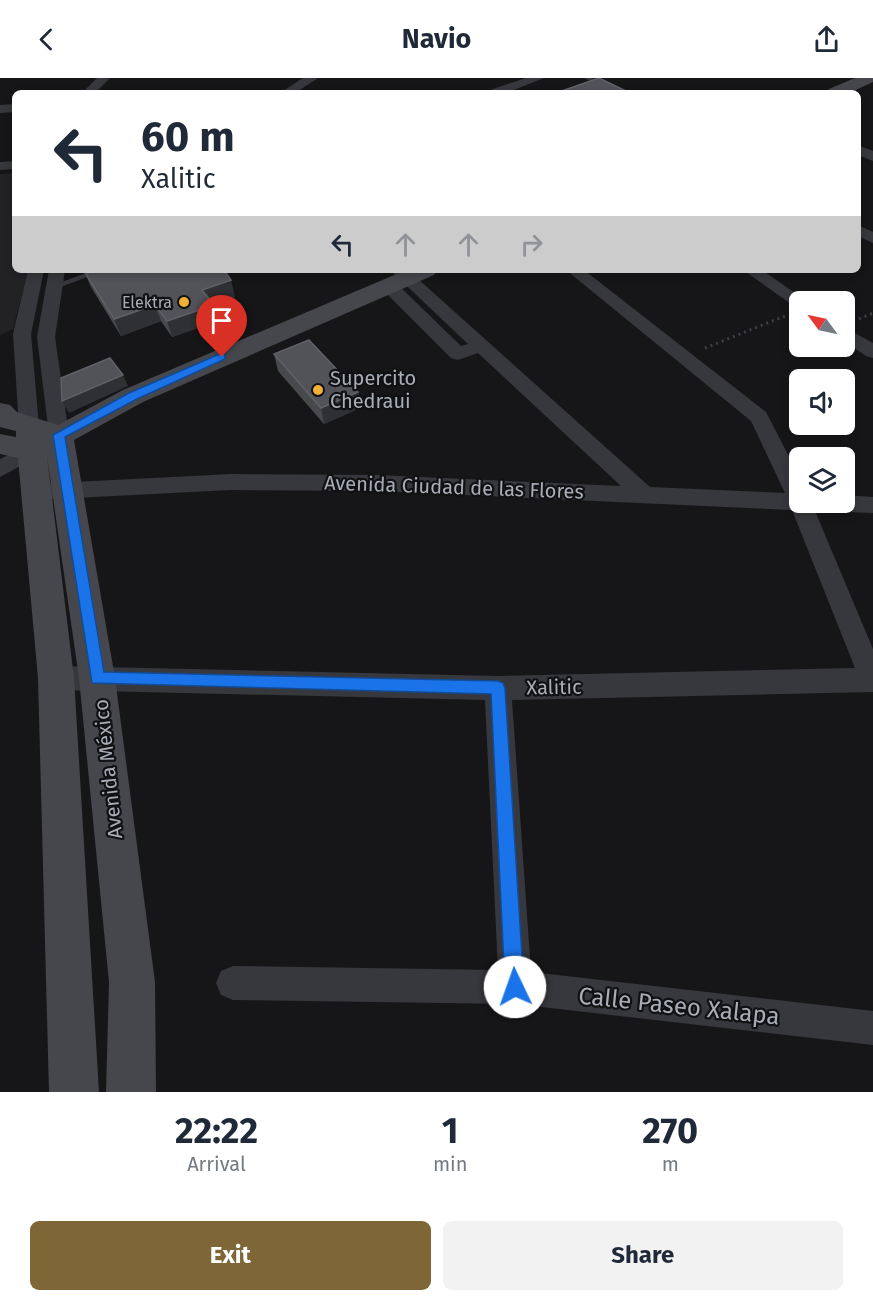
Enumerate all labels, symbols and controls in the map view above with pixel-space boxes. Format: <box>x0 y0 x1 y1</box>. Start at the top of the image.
icon: back <box>30 23 63 56</box>
text: Navio <box>402 23 471 55</box>
icon: share <box>810 23 843 56</box>
text: 60 m <box>141 112 235 162</box>
icon: left <box>42 114 120 192</box>
text: Xalitic <box>141 163 216 195</box>
icon: left <box>326 228 359 261</box>
icon: ahead <box>389 228 422 261</box>
icon: ahead <box>452 228 485 261</box>
icon: right <box>515 228 548 261</box>
north arrow <box>789 291 855 357</box>
map controls <box>789 291 855 513</box>
place label: Elektra <box>122 293 172 312</box>
marker: Elektra <box>177 295 191 309</box>
pin <box>196 295 247 357</box>
icon: arrive <box>205 304 238 337</box>
place label: Supercito Chedraui <box>330 366 416 413</box>
button: sound <box>789 369 855 435</box>
marker: Supercito Chedraui <box>311 383 325 397</box>
button: layers <box>789 447 855 513</box>
street label: Avenida Ciudad de las Flores <box>324 470 584 504</box>
street label: Xalitic <box>526 675 582 699</box>
street label: Avenida México <box>89 698 127 840</box>
position arrow <box>483 955 547 1019</box>
street label: Calle Paseo Xalapa <box>577 982 781 1030</box>
text: 22:22 <box>175 1109 258 1153</box>
text: 1 <box>442 1109 459 1153</box>
text: 270 <box>642 1109 698 1153</box>
text: Arrival <box>187 1152 246 1176</box>
text: min <box>433 1152 467 1176</box>
text: m <box>662 1152 679 1176</box>
button: Exit <box>30 1221 431 1290</box>
button: Share <box>443 1221 843 1290</box>

